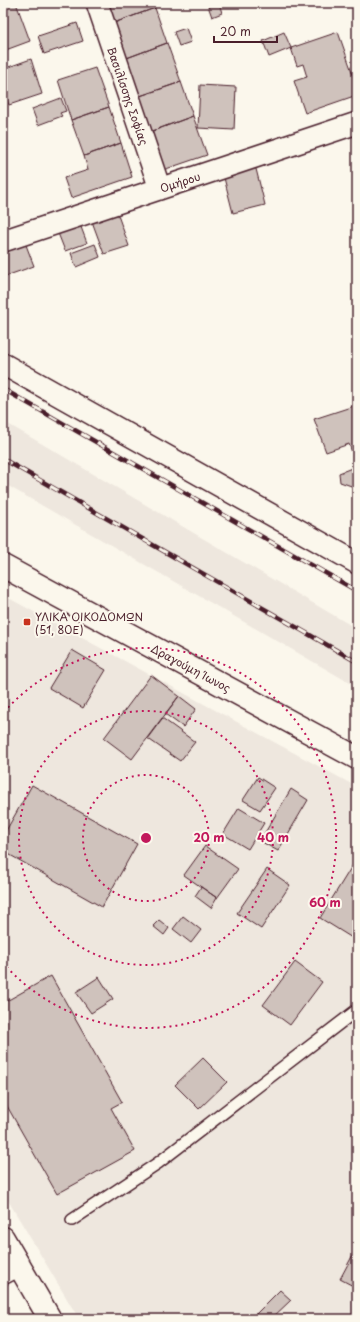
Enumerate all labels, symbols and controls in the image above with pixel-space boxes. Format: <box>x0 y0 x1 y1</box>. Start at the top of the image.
scale bar <box>214 18 277 44</box>
text: 20 m <box>220 22 251 40</box>
street label: Βασιλίσσης Σοφίας <box>103 45 153 148</box>
street label: Ομήρου <box>158 168 202 196</box>
place label: ΥΛΙΚΑ ΟΙΚΟΔΟΜΩΝ (51, 80Ε) <box>35 608 143 638</box>
marker: ΥΛΙΚΑ ΟΙΚΟΔΟΜΩΝ (51, 80Ε) <box>22 617 32 627</box>
street label: Δραγούμη Ίωνος <box>148 640 234 696</box>
text: 20 m <box>193 828 225 846</box>
text: 40 m <box>257 828 289 846</box>
centre of rings <box>139 831 153 845</box>
text: 60 m <box>309 893 341 911</box>

